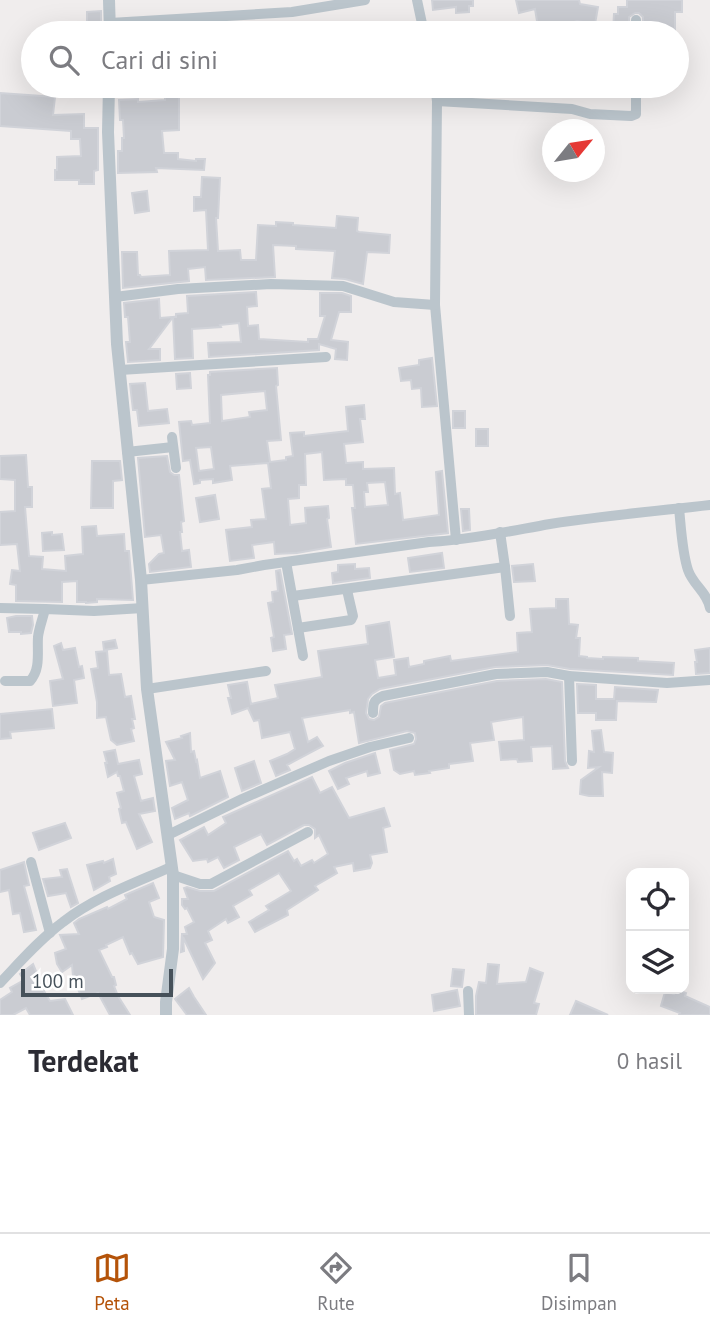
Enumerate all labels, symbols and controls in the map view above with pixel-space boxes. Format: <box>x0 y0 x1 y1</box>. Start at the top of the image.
search box <box>21 21 689 98</box>
icon: search <box>45 41 83 79</box>
text: Cari di sini <box>101 43 218 76</box>
north arrow <box>542 119 605 182</box>
map controls <box>626 868 689 994</box>
button: locate <box>626 868 689 931</box>
button: layers <box>626 931 689 994</box>
scale bar <box>21 966 173 998</box>
text: 100 m <box>32 969 84 993</box>
text: Terdekat <box>28 1041 138 1080</box>
text: 0 hasil <box>617 1046 682 1075</box>
tab: Peta <box>93 1249 131 1315</box>
tab: Rute <box>317 1249 355 1315</box>
tab: Disimpan <box>541 1249 617 1315</box>

